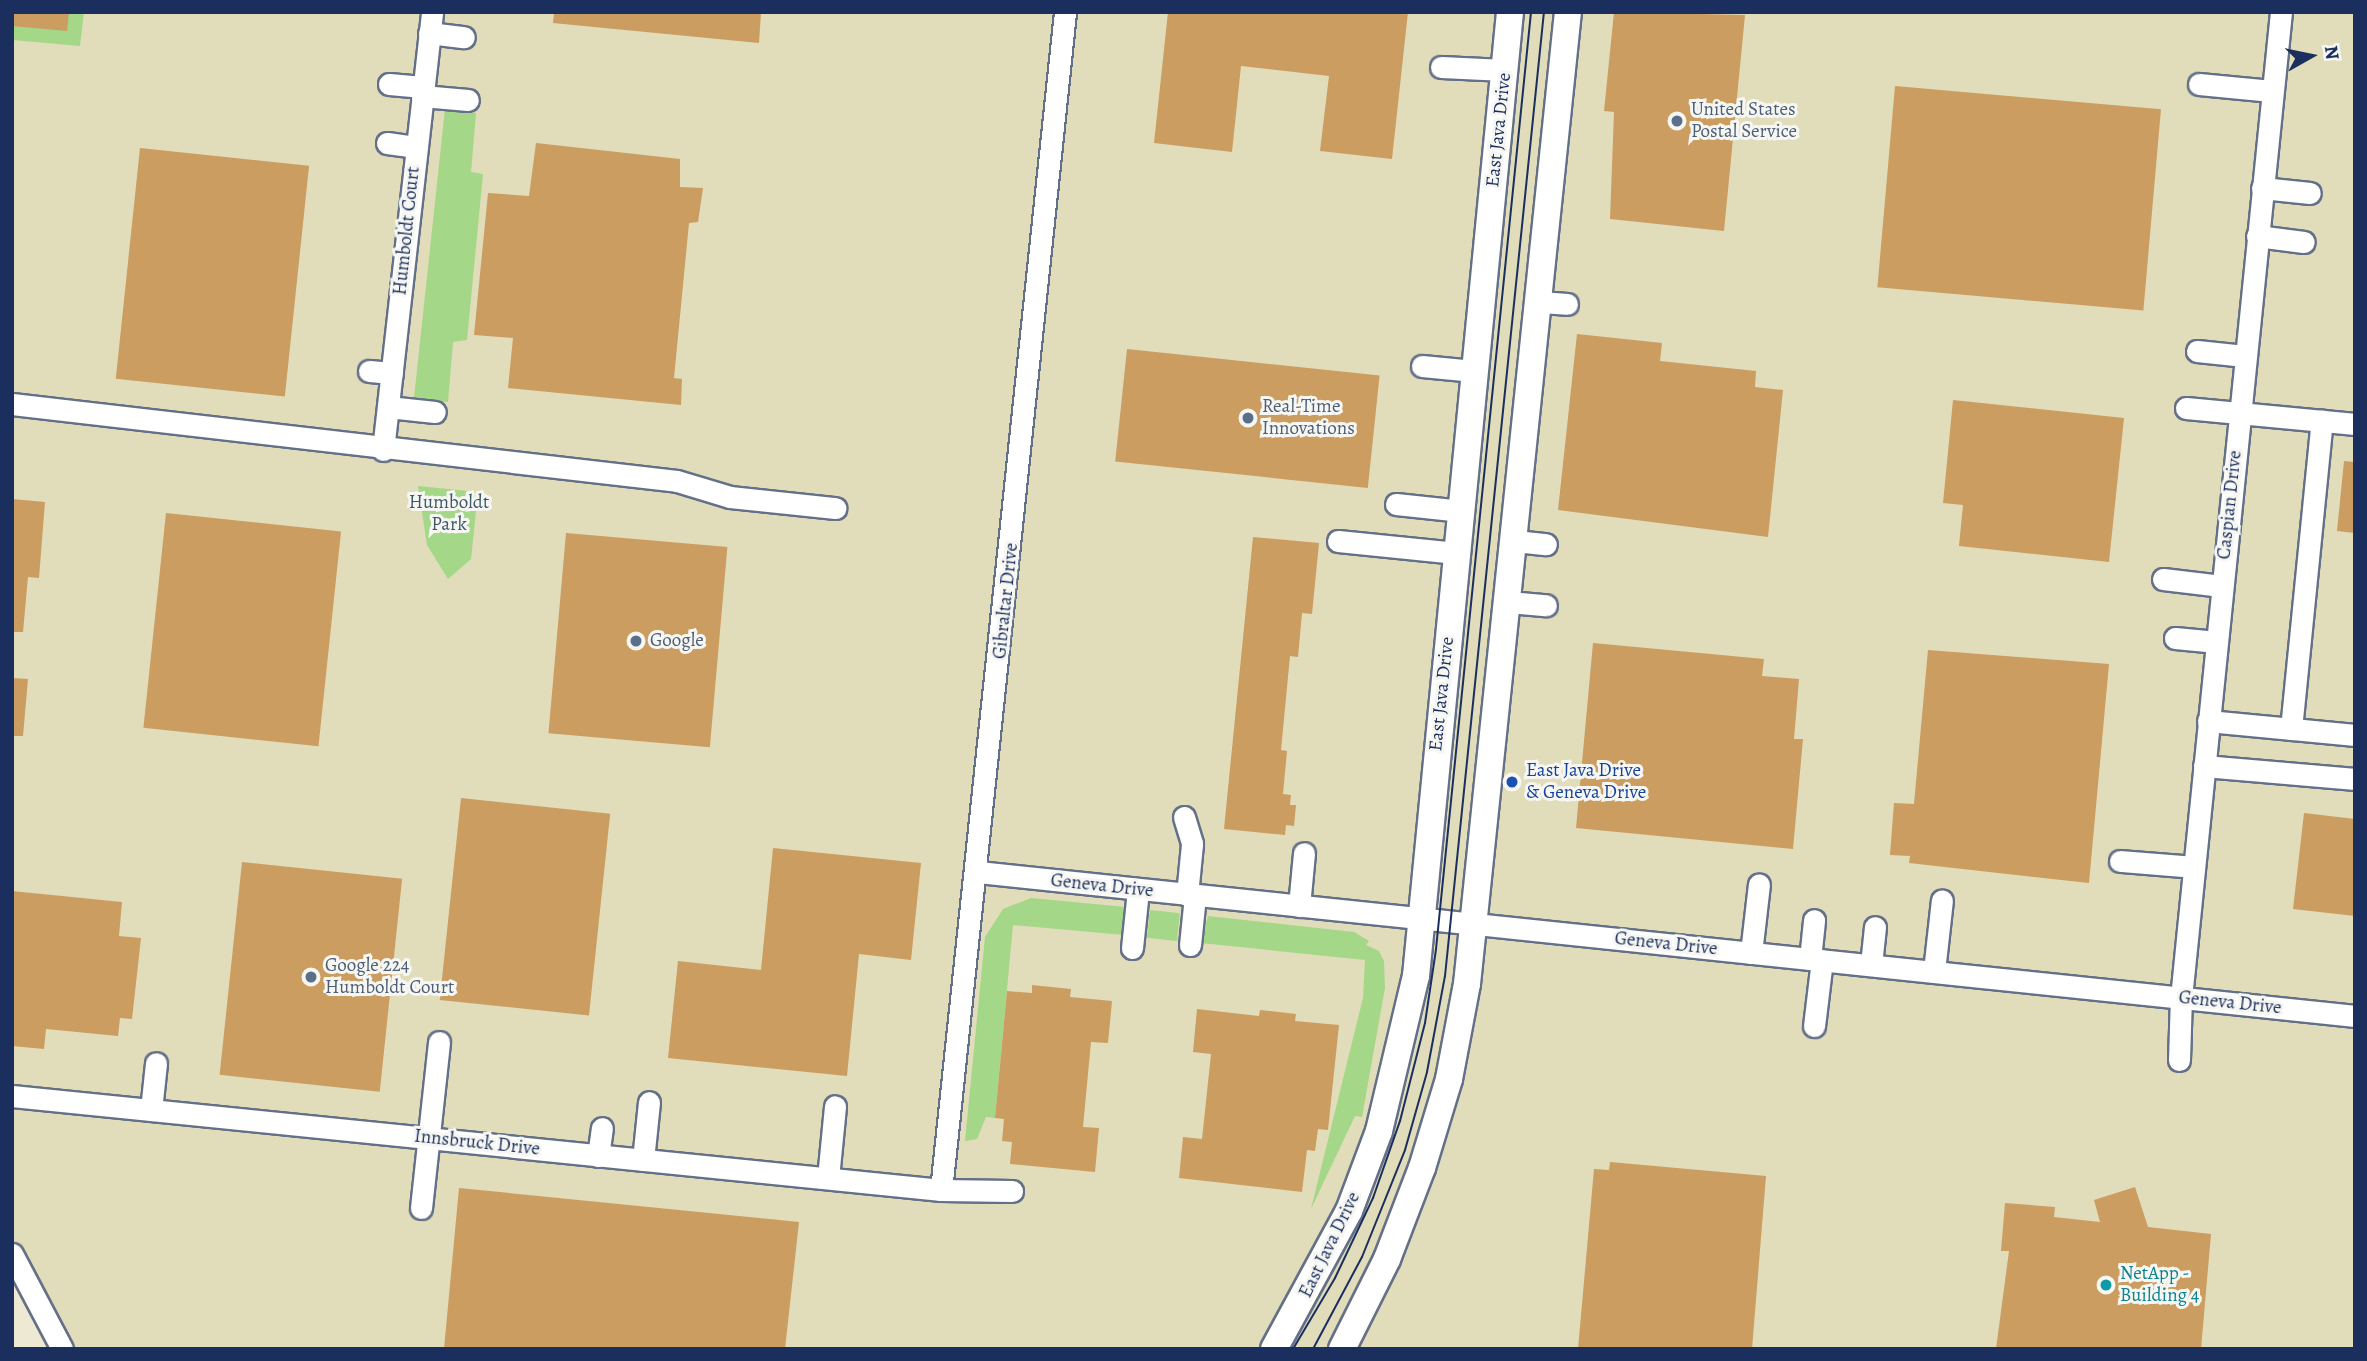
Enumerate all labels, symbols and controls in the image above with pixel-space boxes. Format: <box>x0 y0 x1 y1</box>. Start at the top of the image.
north arrow <box>2276 21 2346 91</box>
text: N <box>2318 44 2346 62</box>
street label: East Java Drive <box>1482 72 1516 188</box>
place label: United States Postal Service <box>1691 99 1797 143</box>
marker: United States Postal Service <box>1669 113 1685 129</box>
street label: Humboldt Court <box>389 166 425 296</box>
place label: Real-Time Innovations <box>1262 396 1355 440</box>
marker: Real-Time Innovations <box>1240 410 1256 426</box>
street label: Caspian Drive <box>2213 449 2247 561</box>
park label: Humboldt Park <box>409 492 489 536</box>
street label: Gibraltar Drive <box>989 542 1023 660</box>
place label: Google <box>650 630 704 652</box>
marker: Google <box>628 633 644 649</box>
street label: East Java Drive <box>1425 636 1459 752</box>
place label: East Java Drive & Geneva Drive <box>1526 760 1646 804</box>
marker: East Java Drive & Geneva Drive <box>1504 774 1520 790</box>
street label: Geneva Drive <box>1050 869 1154 903</box>
street label: Geneva Drive <box>1614 927 1718 961</box>
place label: Google 224 Humboldt Court <box>325 955 454 999</box>
marker: Google 224 Humboldt Court <box>303 969 319 985</box>
street label: Geneva Drive <box>2178 986 2282 1020</box>
street label: Innsbruck Drive <box>413 1125 541 1161</box>
street label: East Java Drive <box>1295 1188 1365 1302</box>
place label: NetApp - Building 4 <box>2120 1263 2199 1307</box>
marker: NetApp - Building 4 <box>2098 1277 2114 1293</box>

